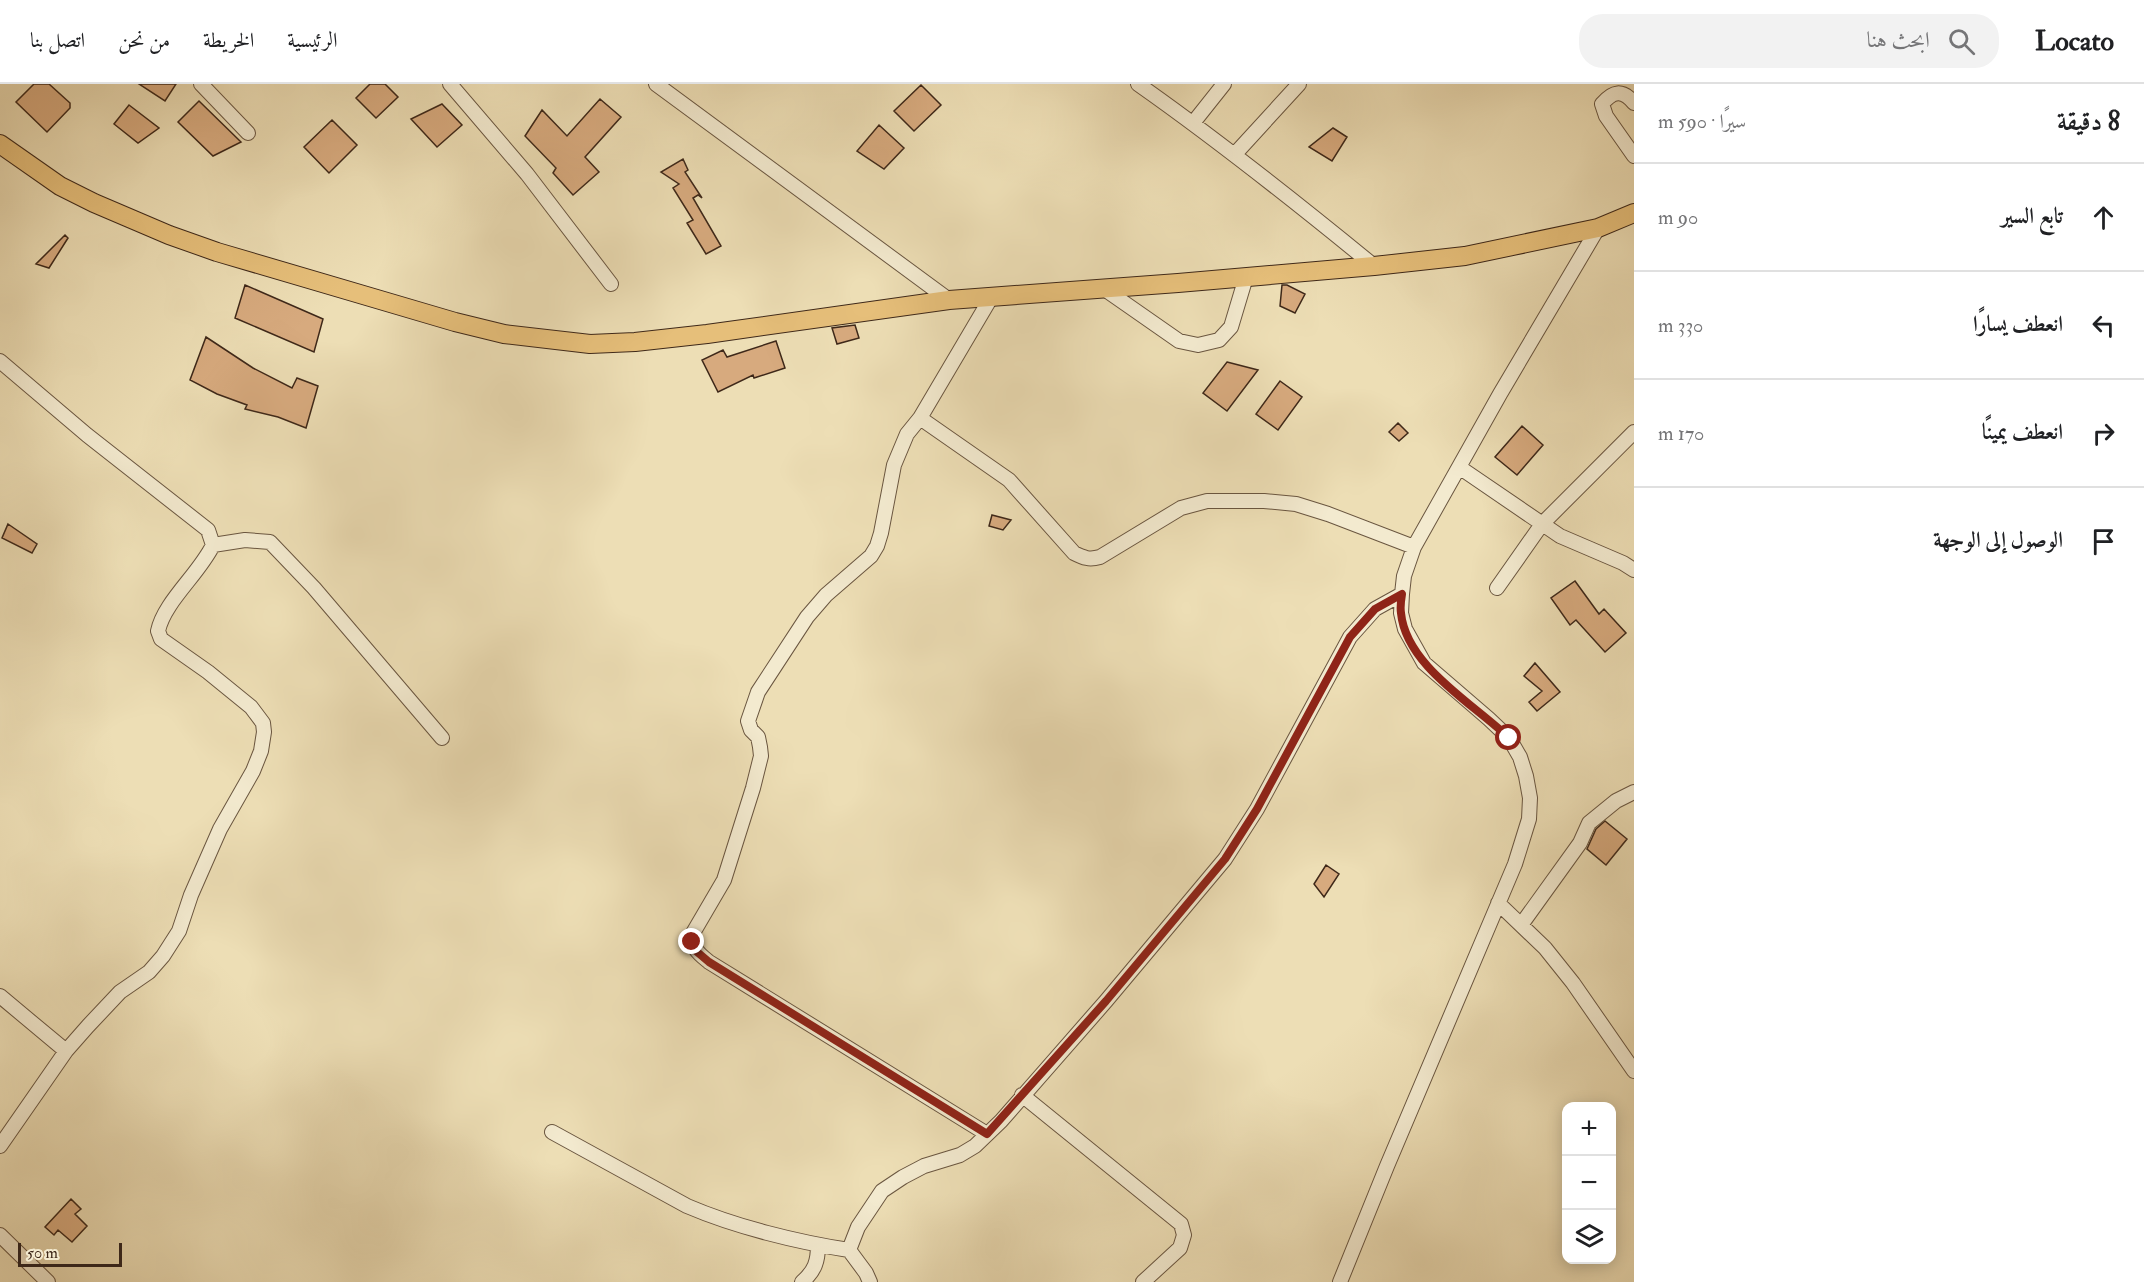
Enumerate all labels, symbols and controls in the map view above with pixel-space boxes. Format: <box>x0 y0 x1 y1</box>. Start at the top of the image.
search box <box>1579 14 1999 68</box>
text: Locato <box>2035 24 2114 59</box>
icon: search <box>1945 25 1978 58</box>
text: ابحث هنا <box>1867 26 1930 54</box>
text: اتصل بنا <box>30 27 85 54</box>
text: من نحن <box>118 27 170 54</box>
text: الخريطة <box>203 27 254 54</box>
text: الرئيسية <box>287 27 338 54</box>
text: 8 دقيقة <box>2057 106 2120 138</box>
text: سيرًا · 590 m <box>1658 109 1746 134</box>
icon: ahead <box>2087 201 2120 234</box>
text: تابع السير <box>2001 202 2063 230</box>
text: 90 m <box>1658 205 1698 230</box>
icon: left <box>2087 309 2120 342</box>
text: انعطف يسارًا <box>1973 310 2063 338</box>
text: 330 m <box>1658 313 1703 338</box>
icon: right <box>2087 417 2120 450</box>
text: انعطف يمينًا <box>1982 418 2063 446</box>
text: 170 m <box>1658 421 1704 446</box>
icon: arrive <box>2087 525 2120 558</box>
text: الوصول إلى الوجهة <box>1933 526 2063 554</box>
route start <box>1495 724 1521 750</box>
route end <box>678 928 704 954</box>
map controls <box>1562 1102 1616 1264</box>
button: + <box>1562 1102 1616 1156</box>
button: − <box>1562 1156 1616 1210</box>
button: layers <box>1562 1210 1616 1264</box>
scale bar <box>18 1240 122 1268</box>
text: 50 m <box>27 1243 58 1263</box>

